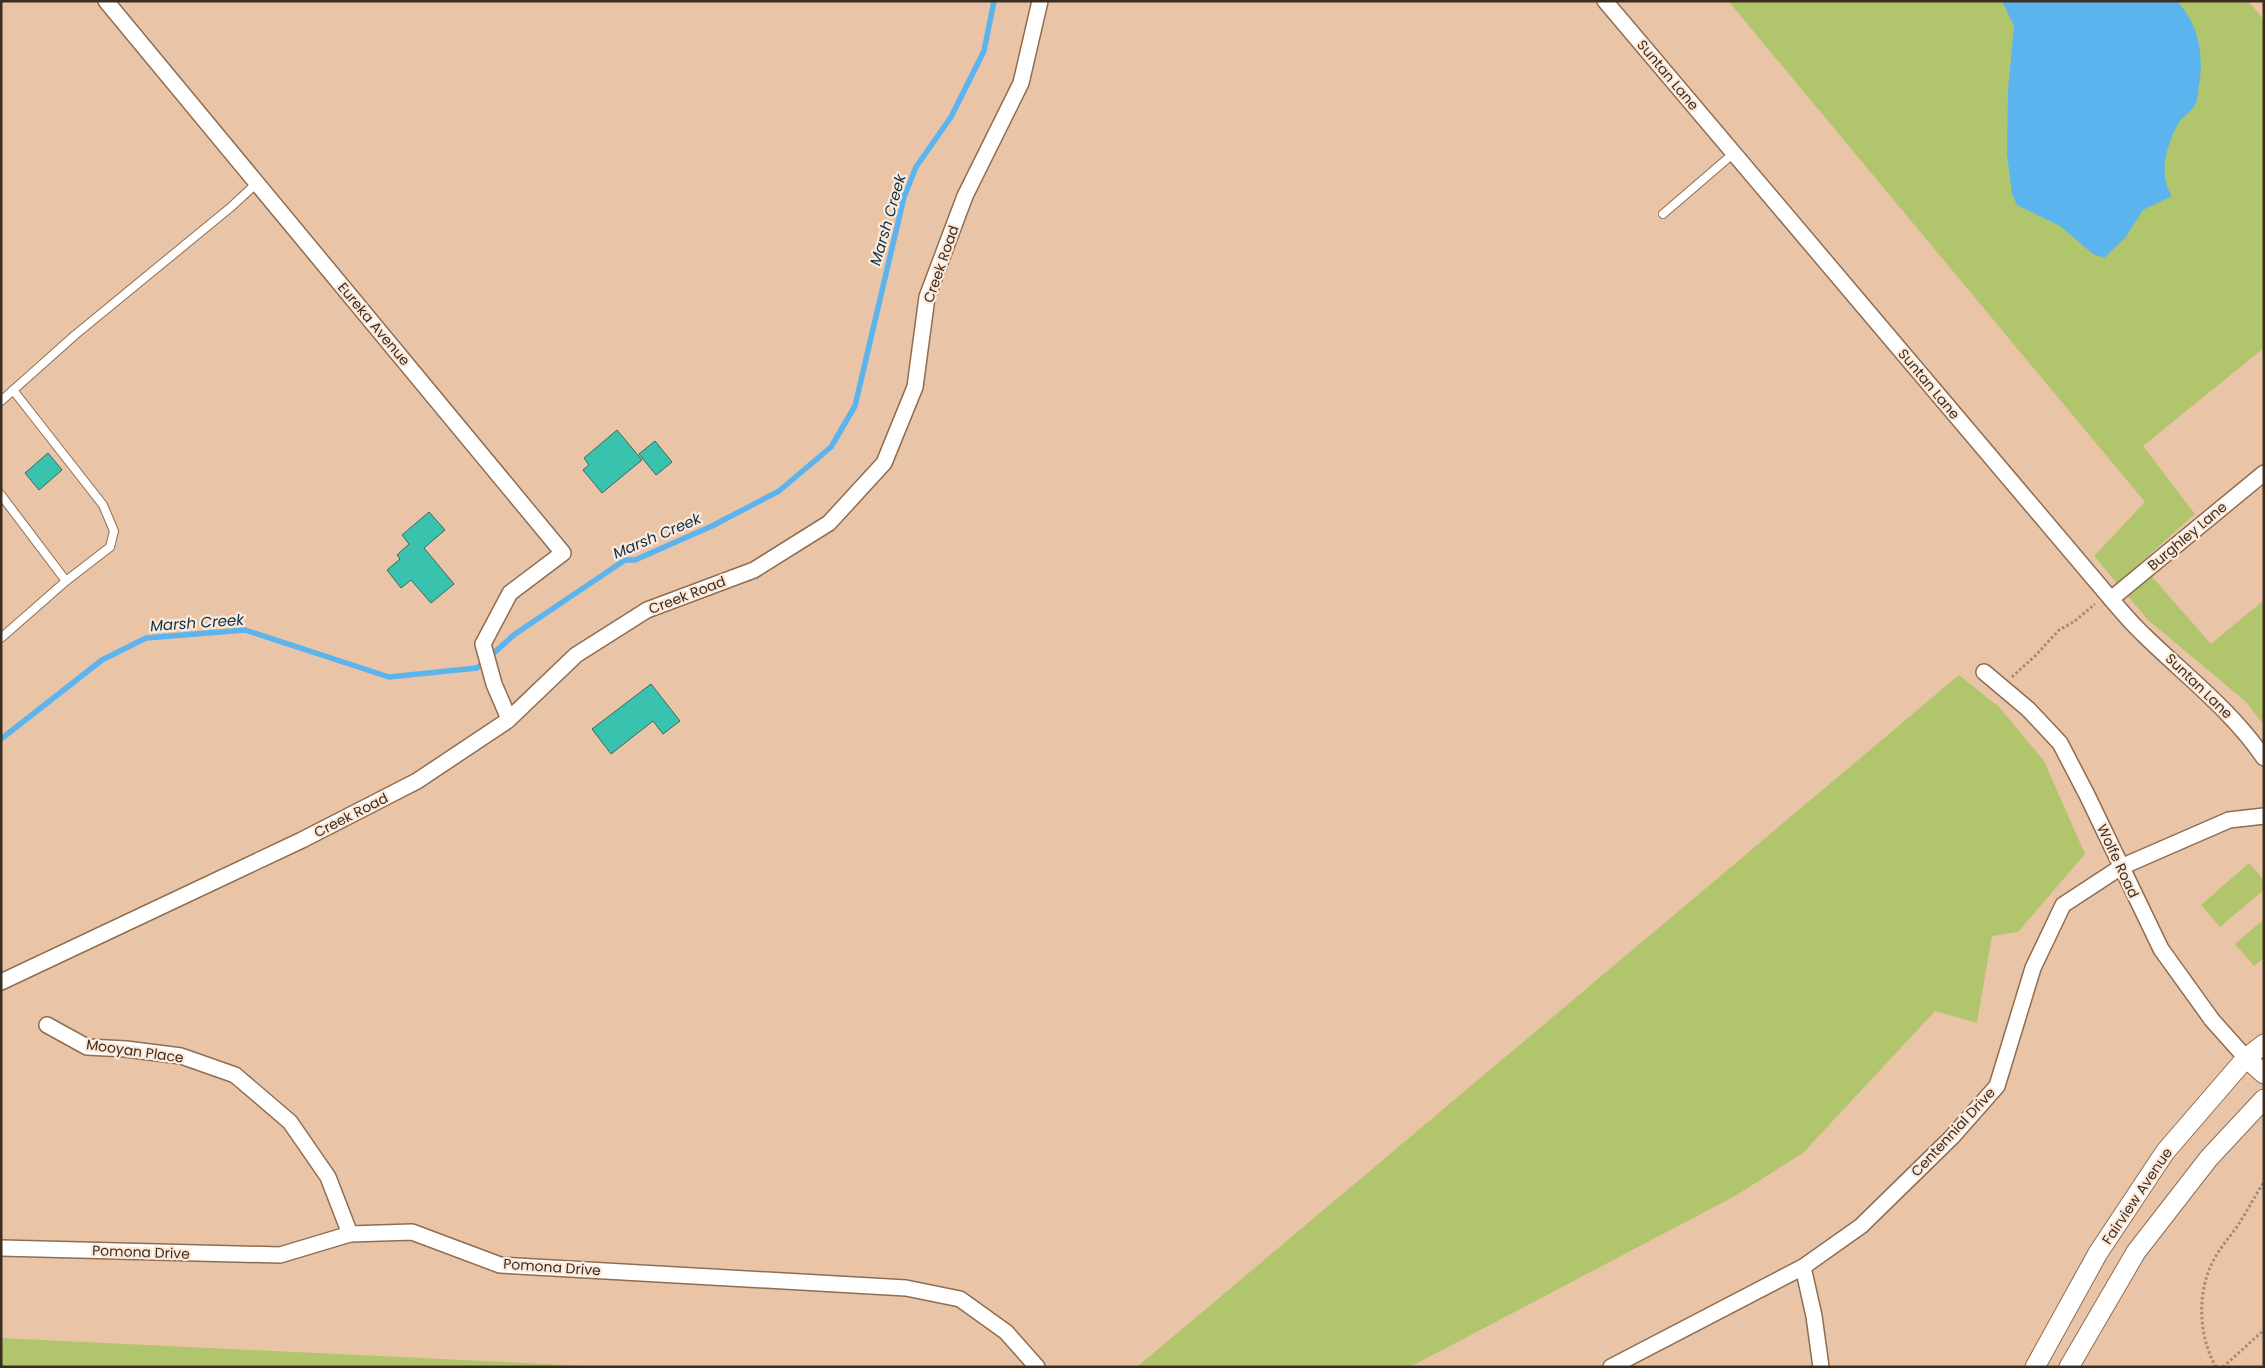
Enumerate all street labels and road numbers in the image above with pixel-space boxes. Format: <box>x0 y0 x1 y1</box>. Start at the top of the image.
street label: Suntan Lane <box>1633 35 1704 115</box>
street label: Creek Road <box>918 223 964 305</box>
street label: Eureka Avenue <box>333 278 415 370</box>
street label: Suntan Lane <box>1894 344 1965 424</box>
street label: Burghley Lane <box>2143 497 2231 575</box>
street label: Creek Road <box>646 571 728 619</box>
street label: Suntan Lane <box>2161 649 2237 723</box>
street label: Creek Road <box>310 788 392 842</box>
street label: Wolfe Road <box>2092 821 2144 901</box>
street label: Mooyan Place <box>85 1034 185 1068</box>
street label: Centennial Drive <box>1906 1083 2000 1181</box>
street label: Fairview Avenue <box>2097 1143 2177 1248</box>
street label: Pomona Drive <box>92 1240 190 1264</box>
street label: Pomona Drive <box>503 1254 602 1280</box>

